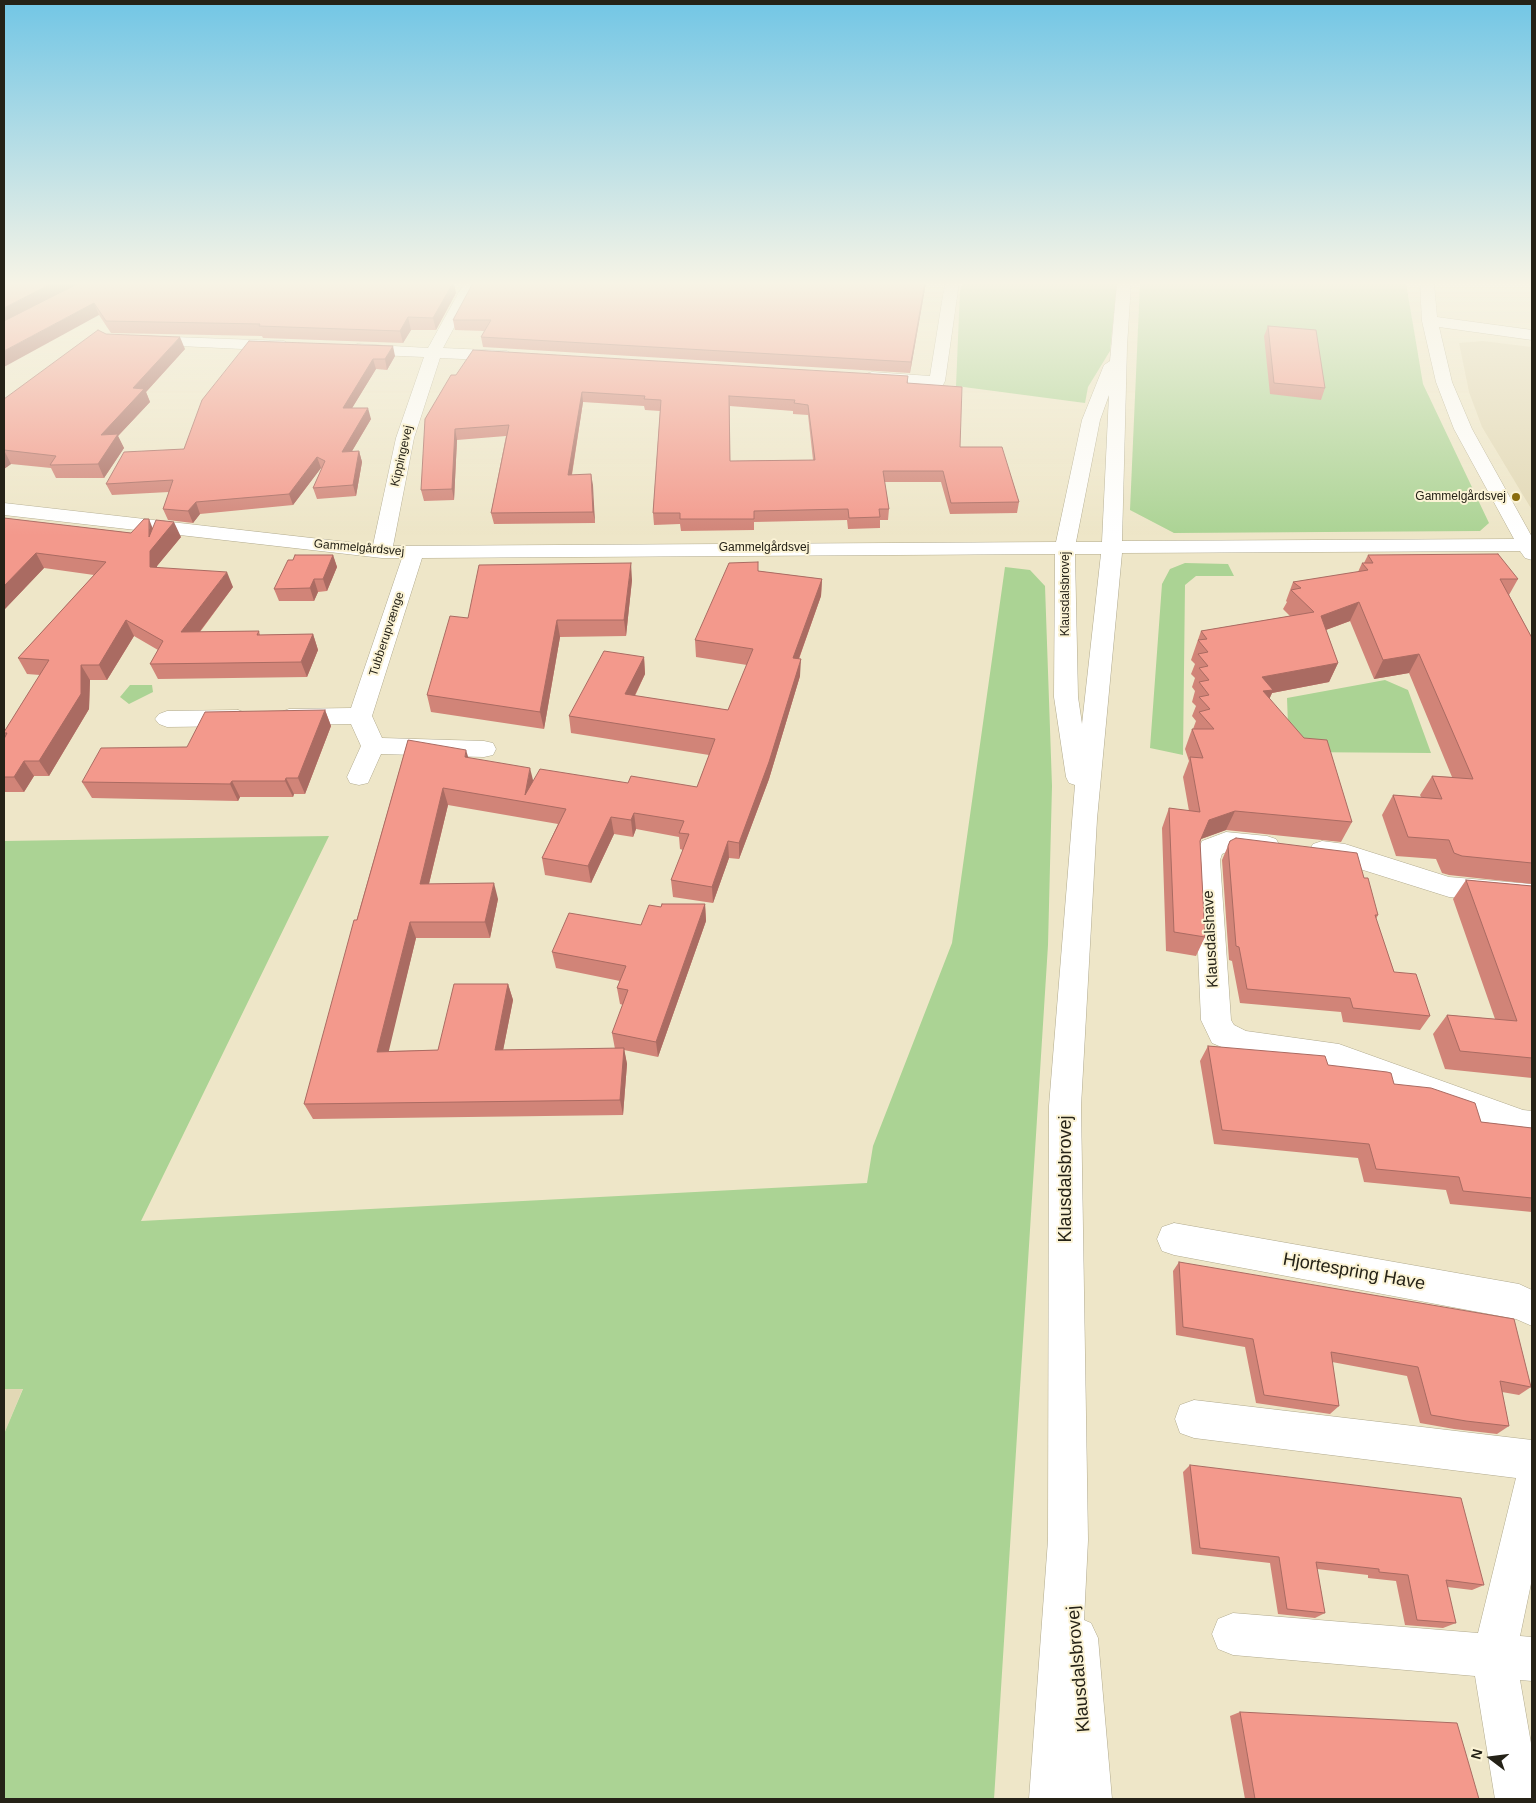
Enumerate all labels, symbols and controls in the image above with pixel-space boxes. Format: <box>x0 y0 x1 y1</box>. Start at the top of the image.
street label: Kippingevej <box>388 424 416 488</box>
place label: Gammelgårdsvej <box>1415 490 1506 504</box>
marker: Gammelgårdsvej <box>1510 491 1522 503</box>
street label: Gammelgårdsvej <box>313 537 405 559</box>
street label: Gammelgårdsvej <box>719 541 809 555</box>
street label: Klausdalsbrovej <box>1059 552 1073 636</box>
street label: Tubberupvænge <box>367 590 407 678</box>
street label: Klausdalshave <box>1199 890 1223 988</box>
street label: Klausdalsbrovej <box>1055 1115 1077 1243</box>
street label: Hjortespring Have <box>1281 1249 1427 1295</box>
street label: Klausdalsbrovej <box>1063 1605 1095 1733</box>
north arrow <box>1466 1733 1516 1783</box>
text: N <box>1467 1747 1486 1761</box>

